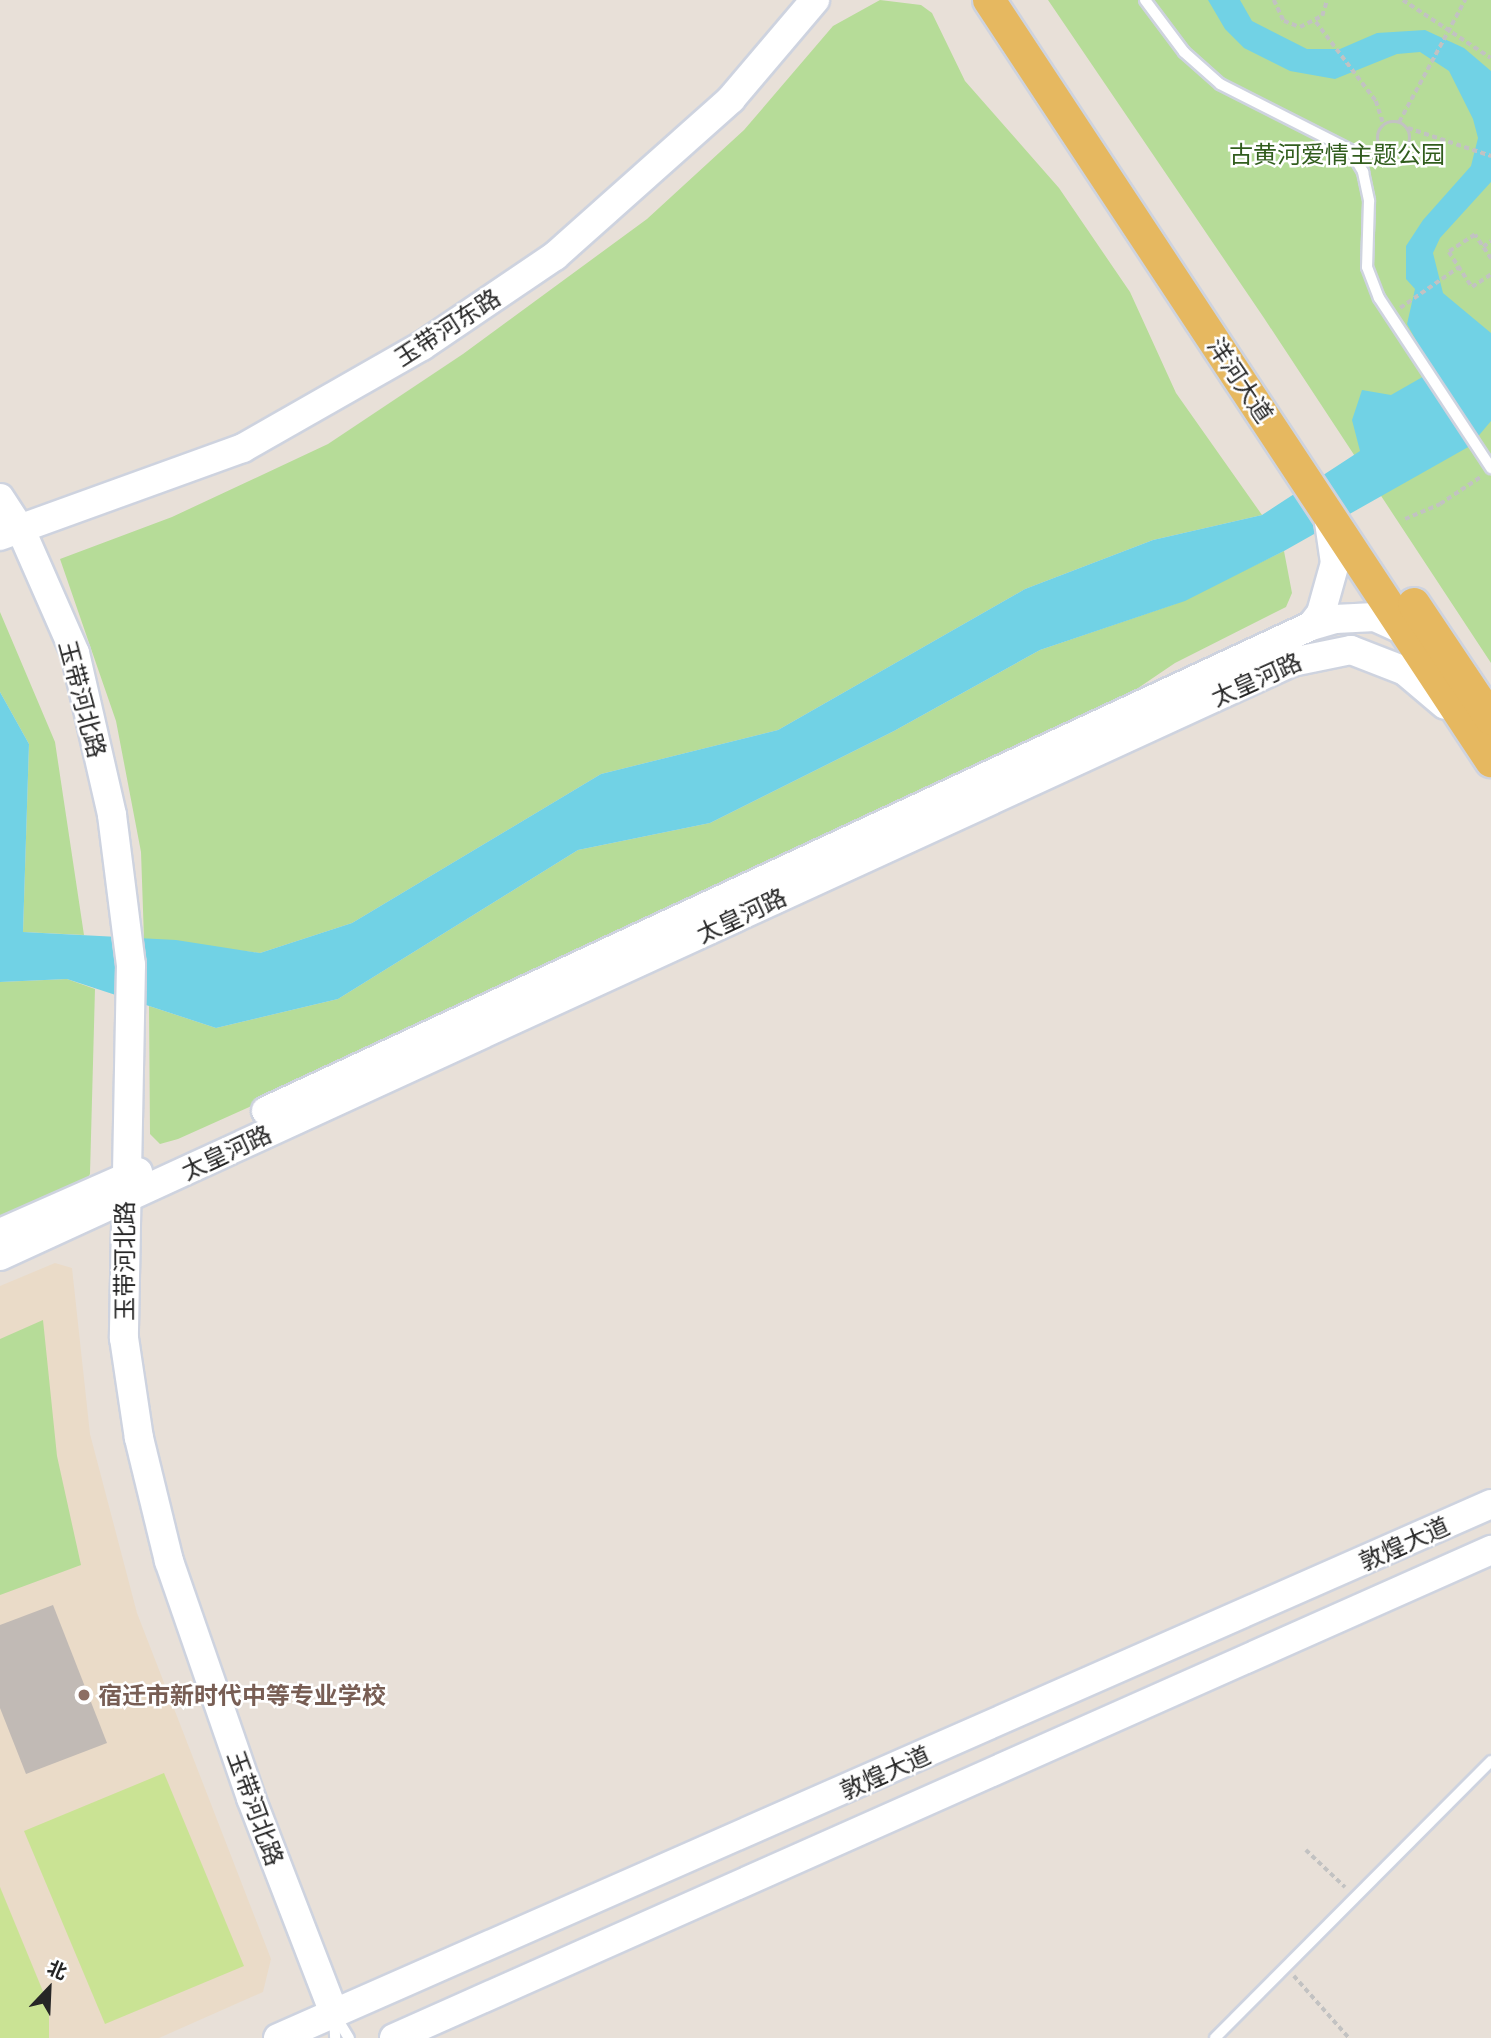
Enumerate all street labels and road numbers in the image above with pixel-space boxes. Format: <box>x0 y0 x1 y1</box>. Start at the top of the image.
street label: 玉带河东路 <box>389 282 505 372</box>
street label: 洋河大道 <box>1202 332 1280 428</box>
street label: 玉带河北路 <box>54 637 112 761</box>
street label: 太皇河路 <box>1206 646 1306 712</box>
street label: 太皇河路 <box>691 882 791 948</box>
street label: 太皇河路 <box>176 1119 276 1185</box>
street label: 玉带河北路 <box>110 1201 138 1321</box>
street label: 敦煌大道 <box>1354 1510 1454 1576</box>
street label: 敦煌大道 <box>835 1739 935 1805</box>
street label: 玉带河北路 <box>222 1747 290 1869</box>

